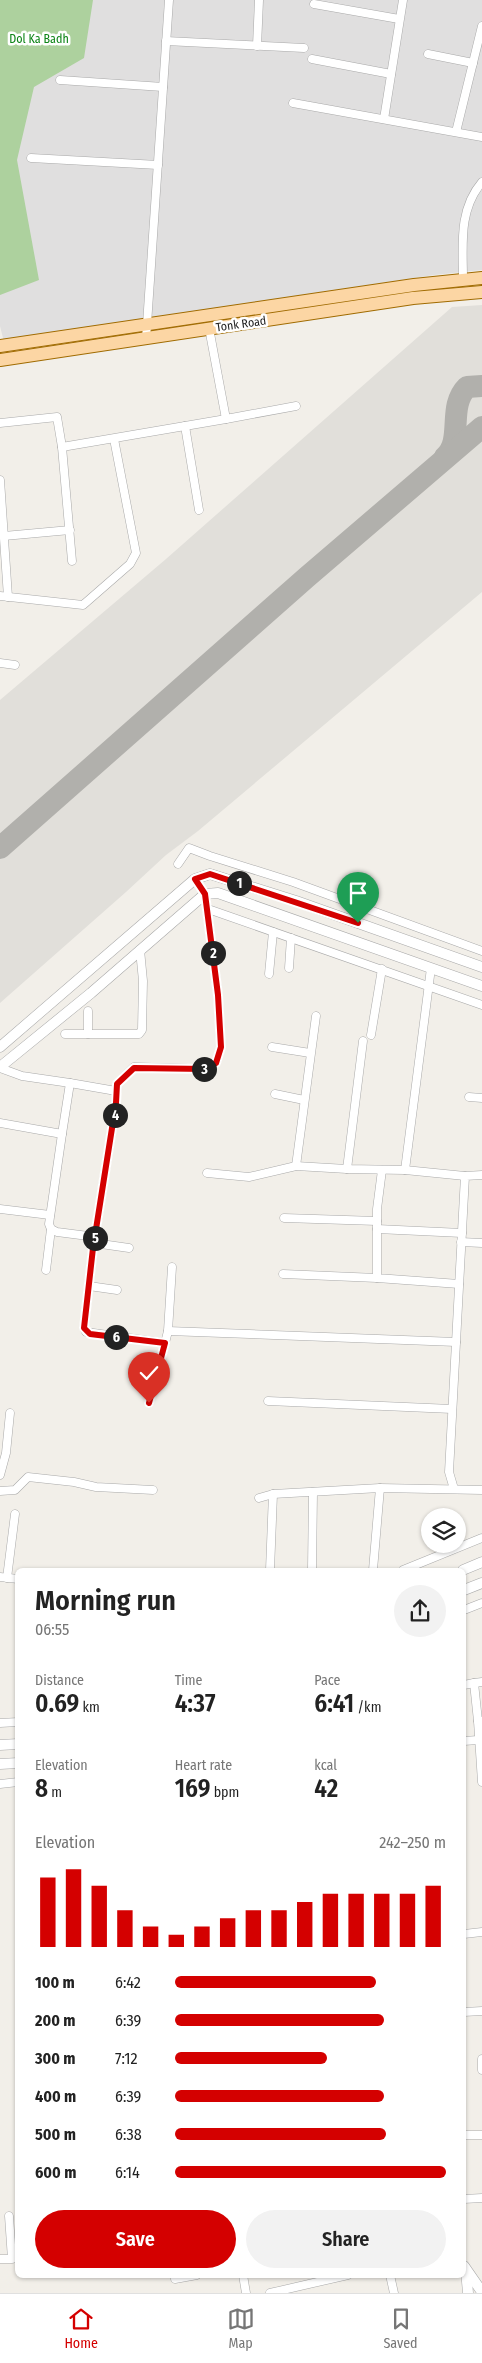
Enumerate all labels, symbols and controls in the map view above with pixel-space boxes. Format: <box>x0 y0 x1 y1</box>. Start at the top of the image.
park label: Dol Ka Badh <box>9 32 69 46</box>
street label: Tonk Road <box>215 314 267 334</box>
pin: 1 <box>226 870 252 896</box>
pin <box>337 872 379 923</box>
text: 1 <box>237 875 242 892</box>
icon: arrive <box>344 879 372 907</box>
pin: 2 <box>200 940 226 966</box>
text: 2 <box>210 945 217 962</box>
pin: 3 <box>192 1056 216 1082</box>
text: 3 <box>201 1061 208 1078</box>
pin: 4 <box>102 1102 128 1128</box>
text: 4 <box>112 1107 119 1124</box>
pin: 5 <box>82 1226 108 1250</box>
text: 5 <box>92 1230 99 1247</box>
pin: 6 <box>104 1324 128 1350</box>
text: 6 <box>113 1329 120 1346</box>
pin <box>128 1352 170 1403</box>
icon: check <box>135 1359 163 1387</box>
map controls <box>421 1508 466 1553</box>
button: layers <box>421 1508 466 1553</box>
text: Morning run <box>35 1584 176 1617</box>
button: share <box>394 1585 446 1637</box>
text: 06:55 <box>35 1620 69 1639</box>
text: Distance <box>35 1672 84 1689</box>
text: Time <box>175 1672 202 1689</box>
text: Pace <box>314 1672 340 1689</box>
text: 0.69 <box>35 1689 79 1719</box>
text: 4:37 <box>175 1689 215 1719</box>
text: 6:41 <box>314 1689 354 1719</box>
text: km <box>79 1699 100 1716</box>
text: /km <box>354 1699 381 1716</box>
text: Elevation <box>35 1757 88 1774</box>
text: Heart rate <box>175 1757 232 1774</box>
text: kcal <box>314 1757 337 1774</box>
text: 8 <box>35 1774 48 1804</box>
text: 169 <box>175 1774 210 1804</box>
text: 42 <box>314 1774 338 1804</box>
text: m <box>48 1784 62 1801</box>
text: bpm <box>210 1784 239 1801</box>
text: Elevation <box>35 1833 95 1852</box>
text: 242–250 m <box>379 1833 446 1852</box>
text: 100 m <box>35 1973 75 1992</box>
text: 6:42 <box>115 1973 141 1992</box>
text: 200 m <box>35 2011 75 2030</box>
text: 6:39 <box>115 2011 141 2030</box>
text: 300 m <box>35 2049 76 2068</box>
text: 7:12 <box>115 2049 138 2068</box>
text: 400 m <box>35 2087 76 2106</box>
text: 6:39 <box>115 2087 141 2106</box>
text: 500 m <box>35 2125 76 2144</box>
text: 6:38 <box>115 2125 142 2144</box>
text: 600 m <box>35 2163 76 2182</box>
text: 6:14 <box>115 2163 140 2182</box>
button: Save <box>35 2210 236 2268</box>
button: Share <box>246 2210 446 2268</box>
tab: Home <box>64 2305 98 2352</box>
tab: Map <box>227 2305 255 2352</box>
tab: Saved <box>383 2305 418 2352</box>

